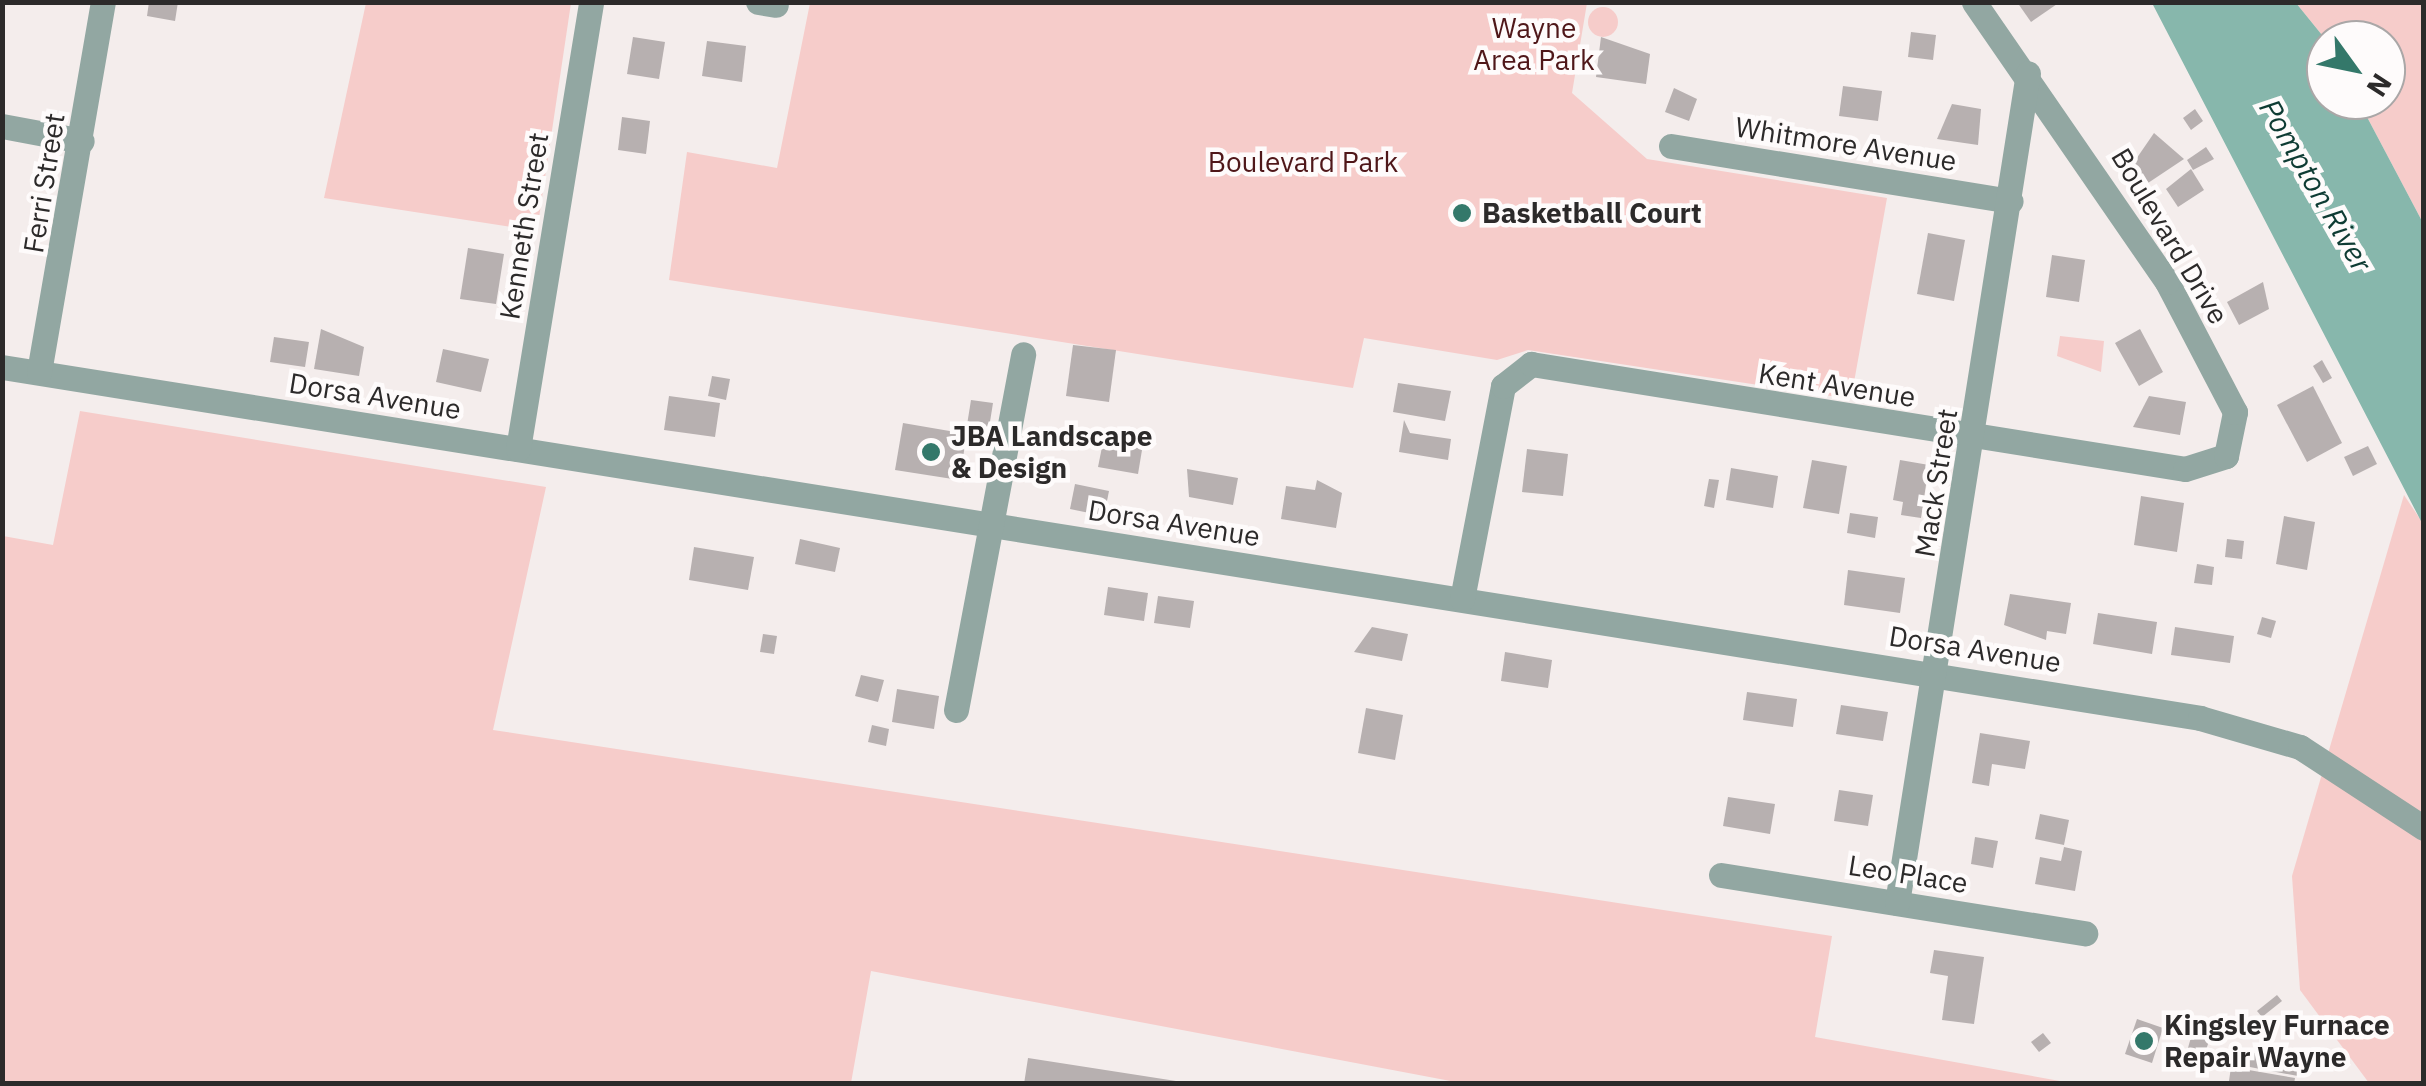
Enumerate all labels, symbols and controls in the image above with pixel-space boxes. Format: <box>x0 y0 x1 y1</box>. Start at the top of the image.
park label: Wayne Area Park <box>1473 11 1595 77</box>
north arrow <box>2306 20 2406 120</box>
text: N <box>2359 67 2401 104</box>
water label: Pompton River <box>2252 92 2380 278</box>
street label: Whitmore Avenue <box>1733 110 1959 178</box>
street label: Ferri Street <box>16 111 72 255</box>
street label: Kenneth Street <box>493 130 555 322</box>
street label: Boulevard Drive <box>2104 142 2236 330</box>
park label: Boulevard Park <box>1208 145 1398 179</box>
place label: Basketball Court <box>1482 196 1702 230</box>
marker: Basketball Court <box>1451 202 1473 224</box>
street label: Kent Avenue <box>1756 356 1918 414</box>
street label: Dorsa Avenue <box>287 366 463 426</box>
street label: Mack Street <box>1908 406 1964 560</box>
place label: JBA Landscape & Design <box>951 419 1153 485</box>
marker: JBA Landscape & Design <box>920 441 942 463</box>
street label: Dorsa Avenue <box>1086 493 1262 553</box>
street label: Dorsa Avenue <box>1887 619 2063 679</box>
street label: Leo Place <box>1846 848 1970 900</box>
place label: Kingsley Furnace Repair Wayne <box>2164 1008 2390 1074</box>
marker: Kingsley Furnace Repair Wayne <box>2133 1030 2155 1052</box>

